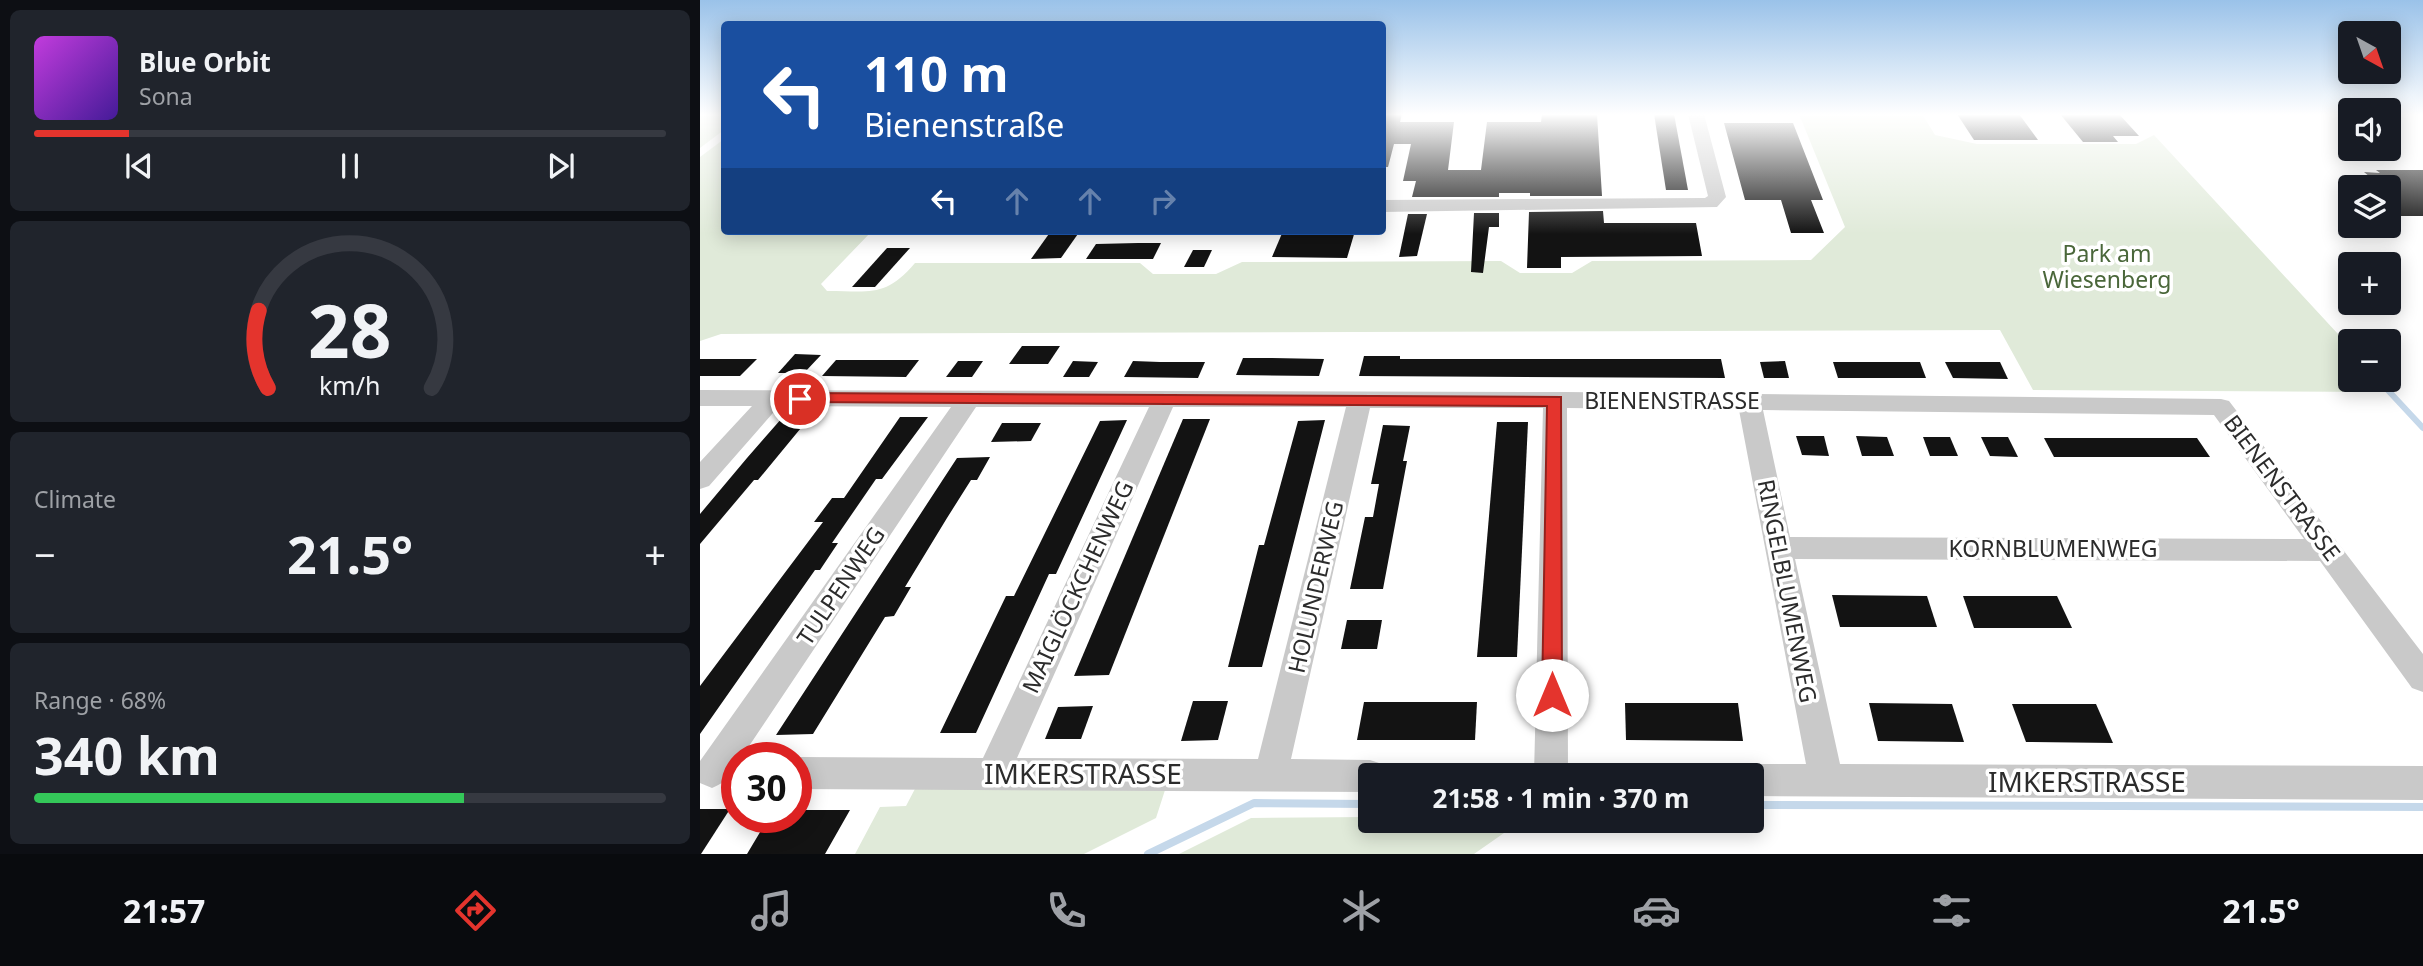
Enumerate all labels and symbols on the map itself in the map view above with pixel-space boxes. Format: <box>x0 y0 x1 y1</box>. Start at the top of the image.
north arrow <box>2338 21 2401 84</box>
park label: Park am Wiesenberg <box>2042 237 2172 295</box>
pin <box>770 369 830 429</box>
street label: BIENENSTRASSE <box>1584 384 1760 416</box>
street label: BIENENSTRASSE <box>2217 408 2348 567</box>
street label: MAIGLÖCKCHENWEG <box>1014 475 1140 698</box>
street label: RINGELBLUMENWEG <box>1751 476 1825 705</box>
street label: HOLUNDERWEG <box>1280 497 1350 676</box>
street label: TULPENWEG <box>789 520 892 651</box>
street label: KORNBLUMENWEG <box>1948 532 2158 564</box>
position arrow <box>1515 658 1589 732</box>
speed limit sign: 30 <box>721 742 812 833</box>
street label: IMKERSTRASSE <box>984 754 1182 792</box>
street label: IMKERSTRASSE <box>1988 762 2186 800</box>

